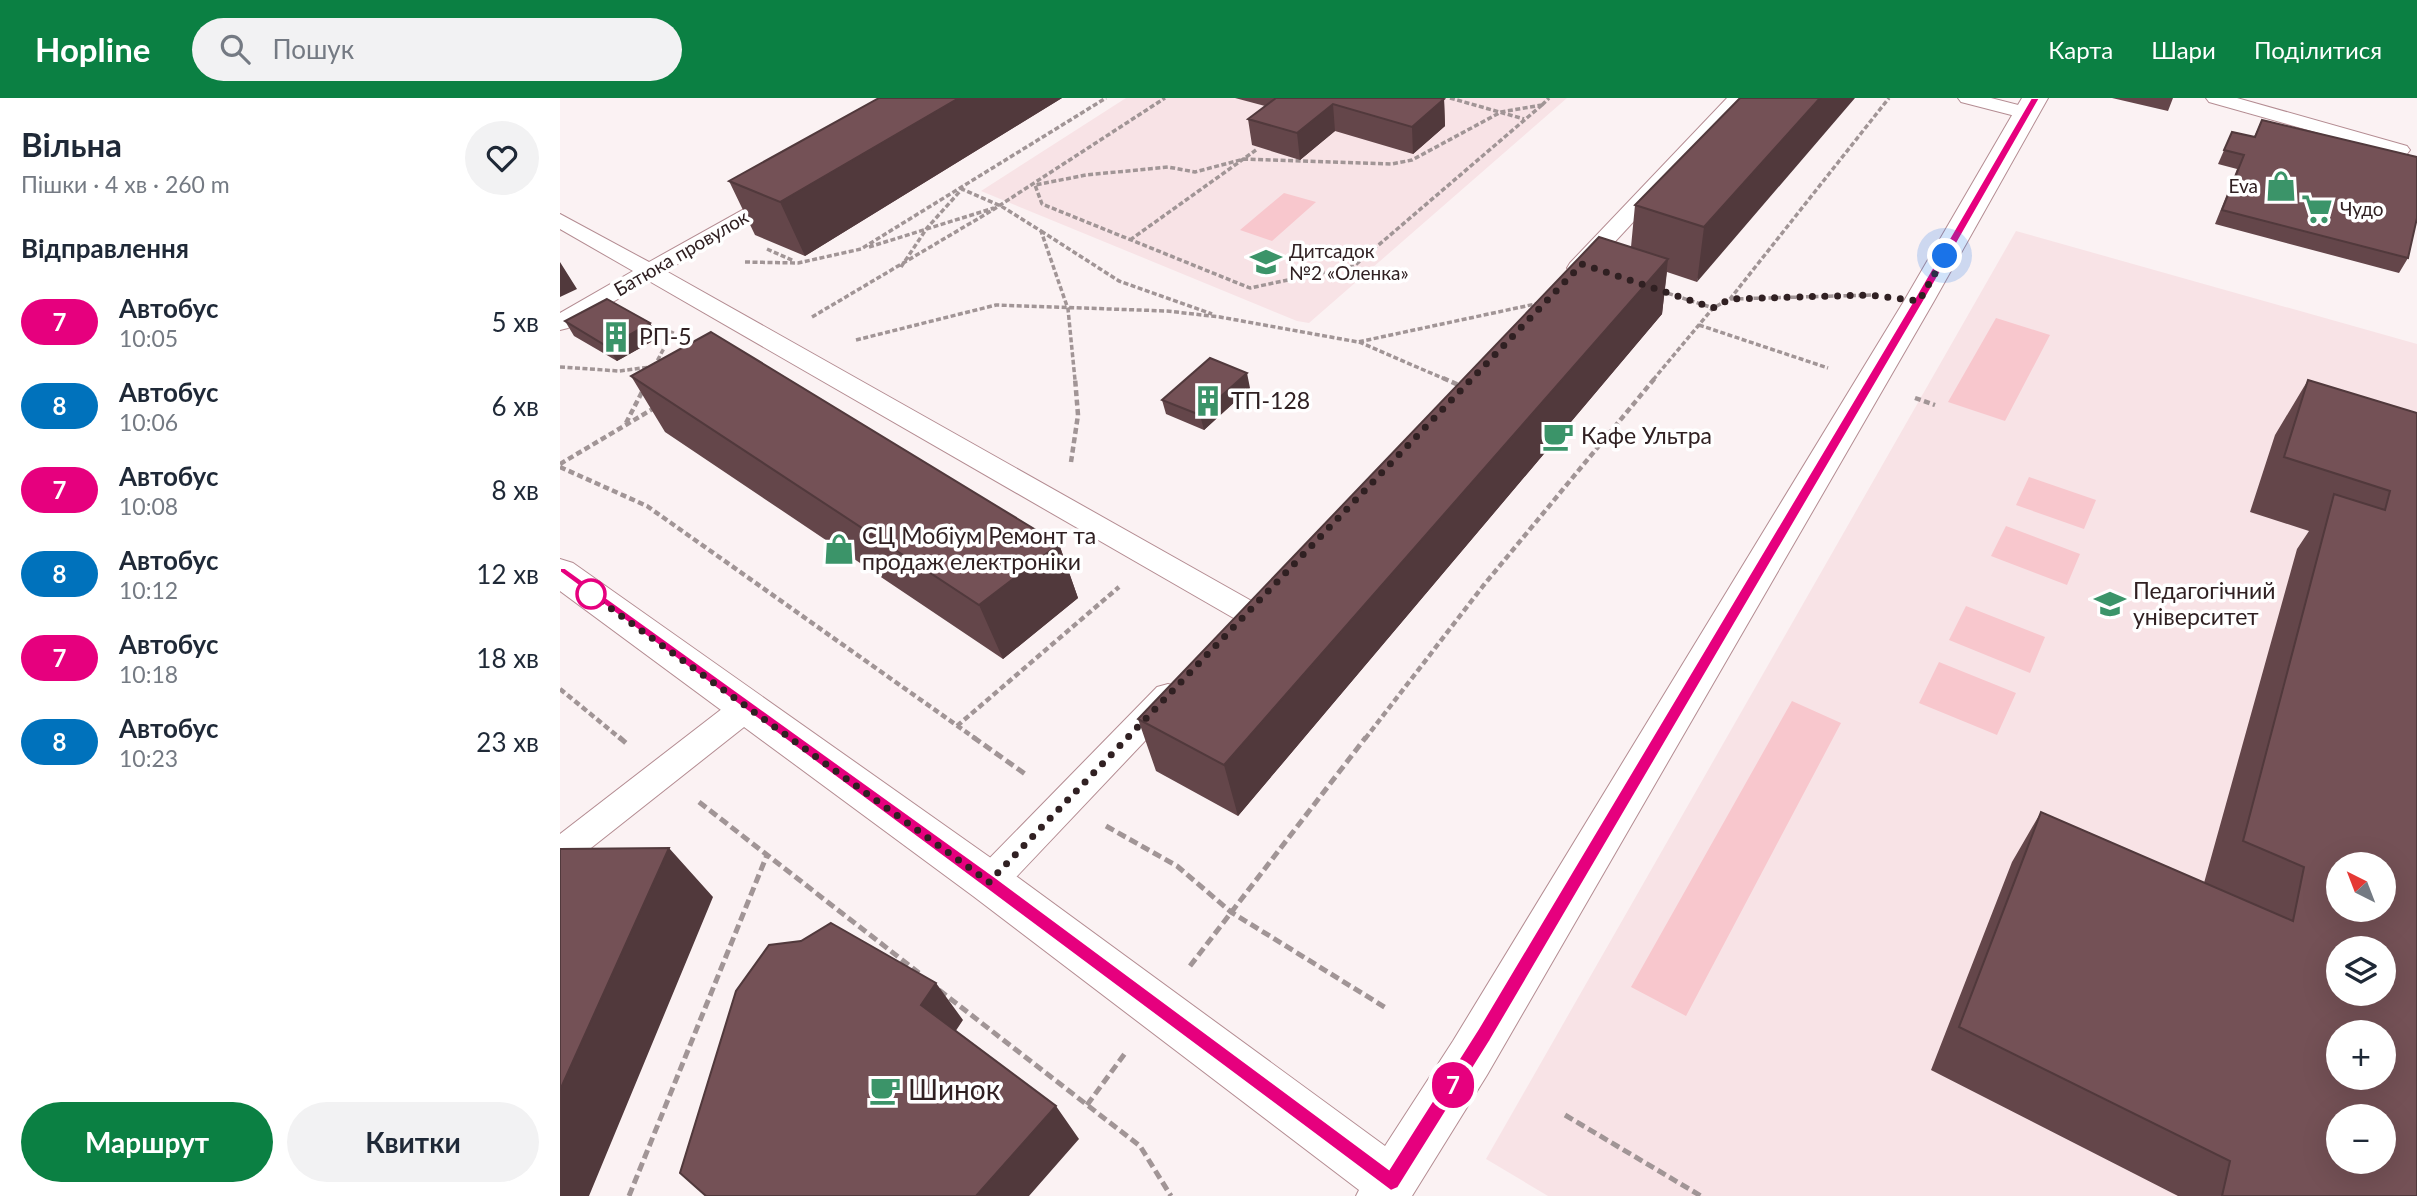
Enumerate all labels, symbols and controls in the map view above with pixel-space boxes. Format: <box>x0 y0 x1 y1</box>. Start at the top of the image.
search box <box>192 18 682 81</box>
text: Hopline <box>35 29 150 69</box>
icon: search <box>216 30 254 68</box>
text: Пошук <box>272 33 354 65</box>
text: Карта <box>2048 35 2113 64</box>
text: Шари <box>2151 35 2216 64</box>
text: Поділитися <box>2254 35 2382 64</box>
button: heart <box>465 121 539 195</box>
text: Вільна <box>21 124 122 164</box>
shop icon: Eva <box>2264 169 2298 203</box>
text: Пішки · 4 хв · 260 m <box>21 170 230 198</box>
place label: Eva <box>2228 174 2258 197</box>
supermarket icon: Чудо <box>2300 192 2334 226</box>
place label: Чудо <box>2340 197 2384 220</box>
street label: Батюка провулок <box>609 205 752 300</box>
text: Відправлення <box>21 232 189 264</box>
your location <box>1927 238 1962 273</box>
place label: Дитсадок №2 «Оленка» <box>1289 239 1409 284</box>
school or university icon: Дитсадок №2 «Оленка» <box>1249 245 1283 279</box>
text: Автобус <box>119 292 218 324</box>
text: 5 хв <box>491 306 539 338</box>
text: 7 <box>53 307 66 336</box>
building icon: РП-5 <box>599 320 633 354</box>
place label: РП-5 <box>639 322 692 350</box>
text: 10:05 <box>119 324 178 352</box>
text: Автобус <box>119 376 218 408</box>
building icon: ТП-128 <box>1191 384 1225 418</box>
place label: ТП-128 <box>1231 386 1310 414</box>
text: 6 хв <box>491 390 539 422</box>
text: 8 <box>53 391 66 420</box>
text: 10:06 <box>119 408 178 436</box>
cafe icon: Кафе Ультра <box>1541 419 1575 453</box>
place label: Кафе Ультра <box>1581 421 1712 449</box>
text: Автобус <box>119 460 218 492</box>
text: 8 хв <box>491 474 539 506</box>
text: 7 <box>53 475 66 504</box>
text: 10:08 <box>119 492 178 520</box>
place label: СЦ Мобіум Ремонт та продаж електроніки <box>862 521 1096 575</box>
shop icon: СЦ Мобіум Ремонт та продаж електроніки <box>822 532 856 566</box>
text: Автобус <box>119 544 218 576</box>
text: 12 хв <box>476 558 539 590</box>
text: 8 <box>53 559 66 588</box>
text: 10:12 <box>119 576 178 604</box>
place label: Педагогічний університет <box>2133 576 2276 630</box>
unlabelled marker <box>576 579 606 609</box>
school or university icon: Педагогічний університет <box>2093 587 2127 621</box>
text: Автобус <box>119 628 218 660</box>
text: 18 хв <box>476 642 539 674</box>
text: 7 <box>53 643 66 672</box>
text: 10:18 <box>119 660 178 688</box>
text: Автобус <box>119 712 218 744</box>
text: 23 хв <box>476 726 539 758</box>
text: 8 <box>53 727 66 756</box>
text: 10:23 <box>119 744 178 772</box>
north arrow <box>2326 852 2396 922</box>
map controls <box>2326 852 2396 1174</box>
button: layers <box>2326 936 2396 1006</box>
button: + <box>2326 1020 2396 1090</box>
line badge: 7 <box>1430 1062 1476 1108</box>
text: 7 <box>1446 1070 1460 1099</box>
place label: Шинок <box>908 1072 1001 1106</box>
cafe icon: Шинок <box>868 1073 902 1107</box>
button: Маршрут <box>21 1102 273 1182</box>
button: Квитки <box>287 1102 539 1182</box>
button: − <box>2326 1104 2396 1174</box>

